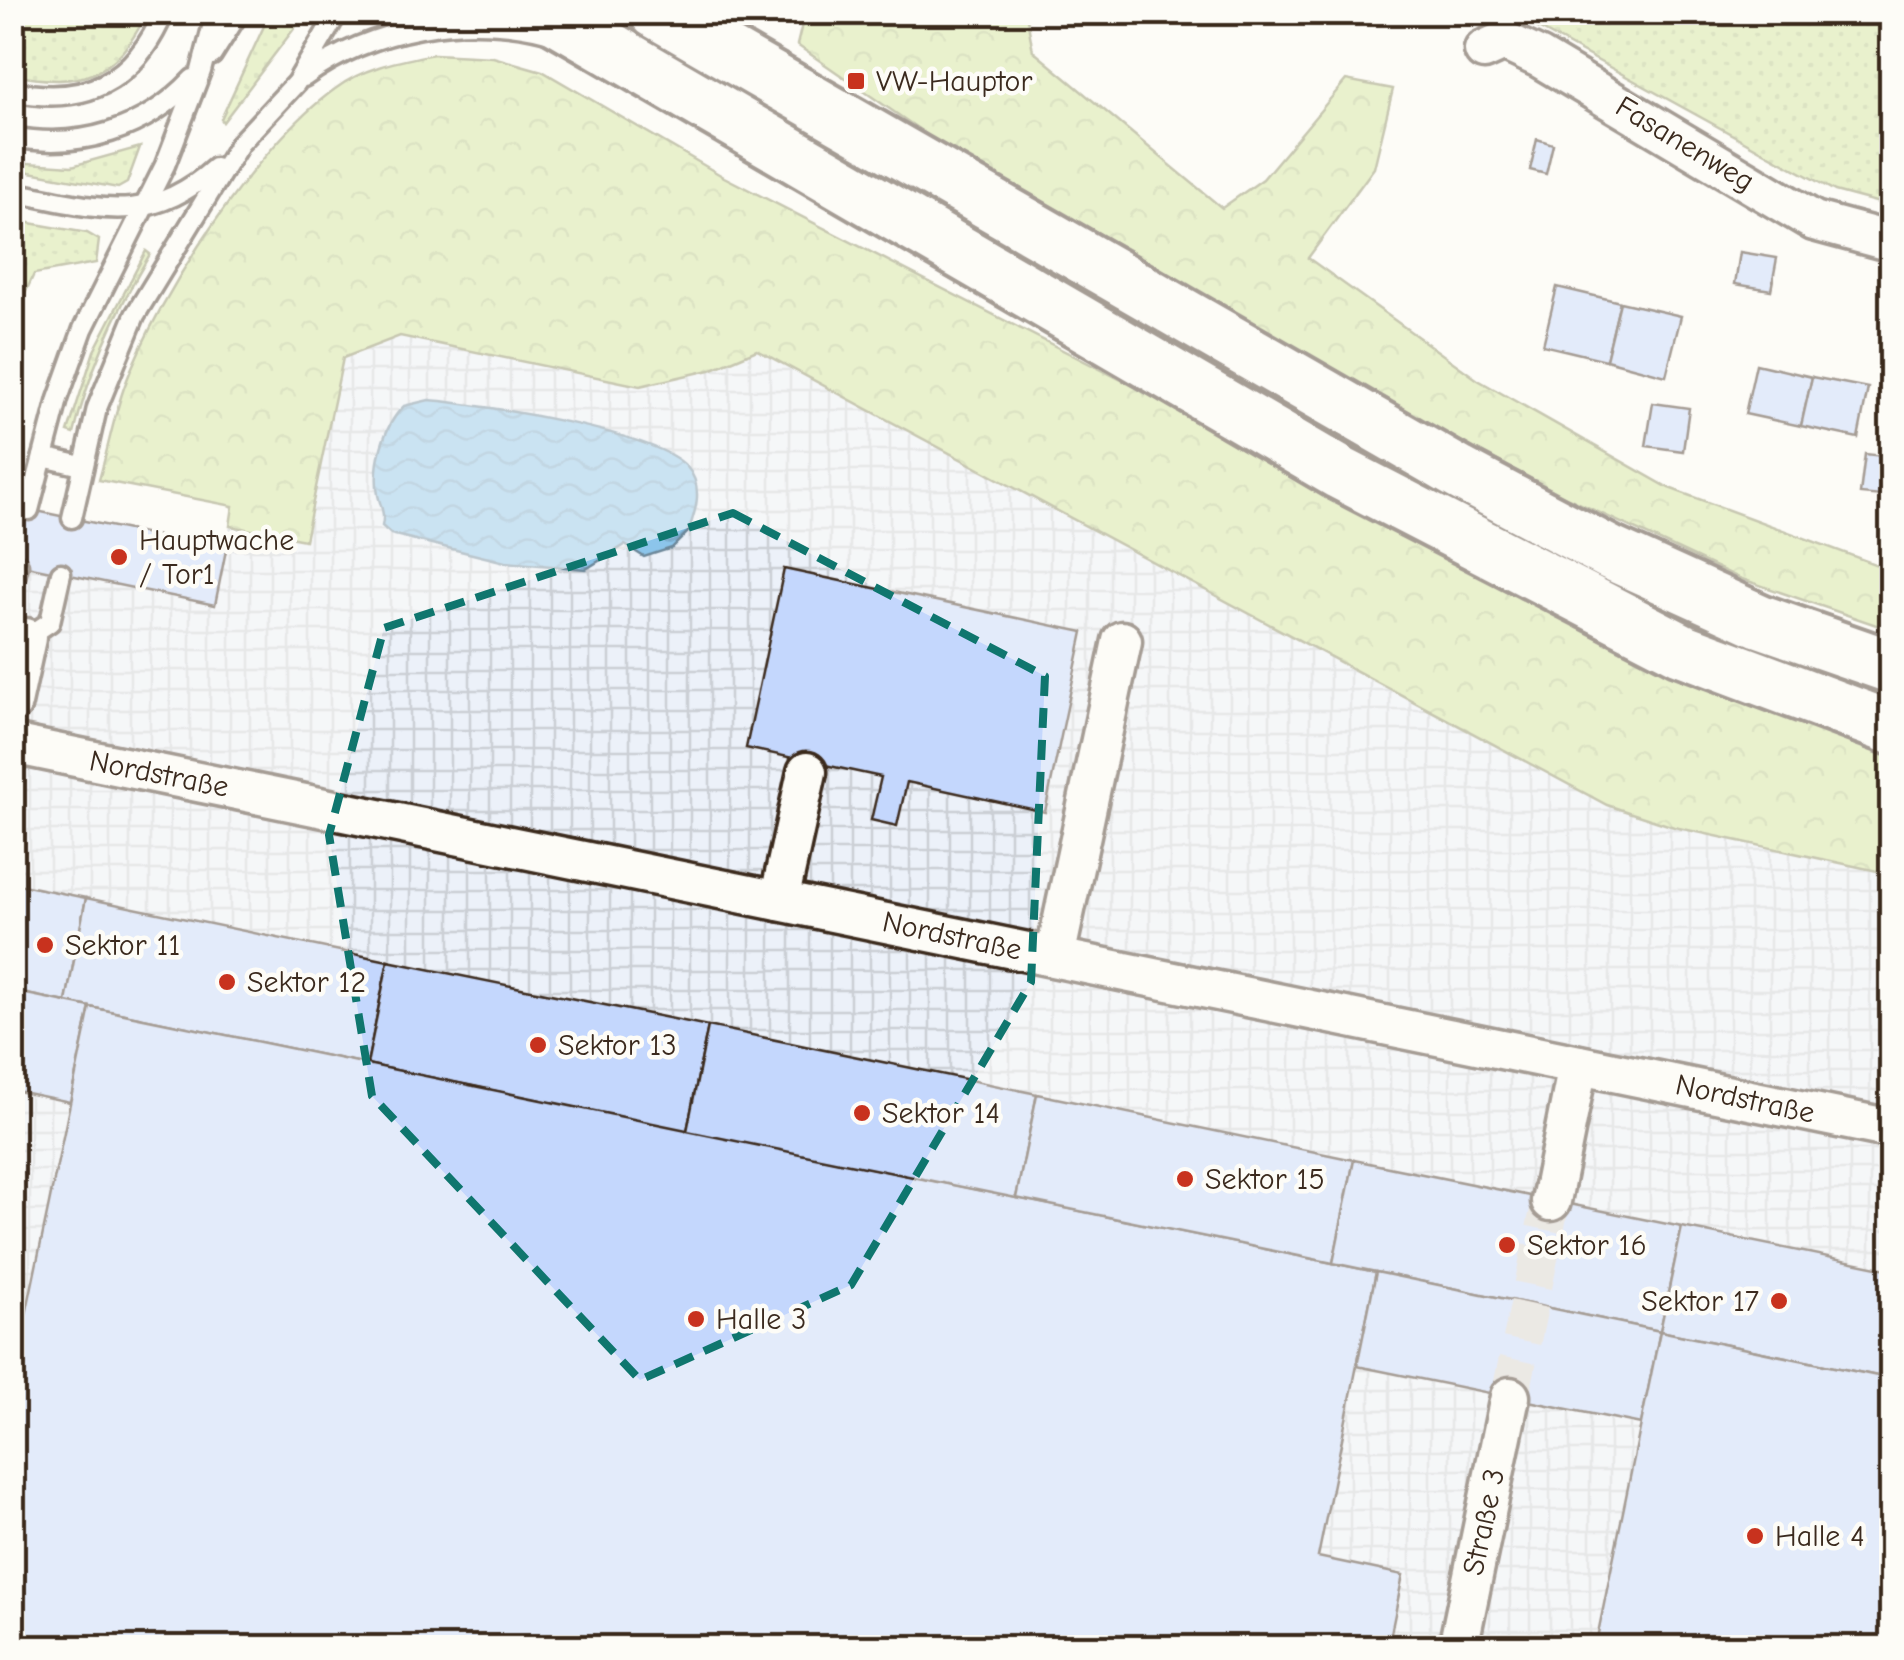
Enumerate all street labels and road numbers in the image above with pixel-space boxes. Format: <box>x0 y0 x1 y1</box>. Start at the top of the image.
street label: Fasanenweg <box>1609 89 1761 199</box>
street label: Nordstraße <box>86 743 232 805</box>
street label: Nordstraße <box>879 904 1025 968</box>
street label: Nordstraße <box>1672 1067 1818 1131</box>
street label: Straße 3 <box>1456 1466 1512 1578</box>

